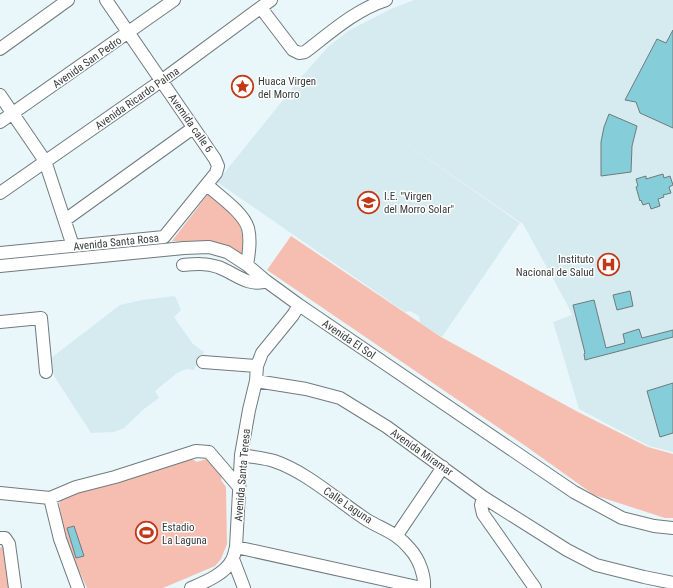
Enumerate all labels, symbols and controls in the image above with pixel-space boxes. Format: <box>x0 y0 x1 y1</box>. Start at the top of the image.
street label: Avenida San Pedro <box>50 34 125 91</box>
street label: Avenida Ricardo Palma <box>93 64 182 132</box>
place icon: Huaca Virgen del Morro <box>229 74 255 100</box>
place label: Huaca Virgen del Morro <box>258 75 316 101</box>
street label: Avemida calle 6 <box>166 92 216 155</box>
school or university icon: I.E. "Virgen del Morro Solar" <box>355 189 381 215</box>
place label: I.E. "Virgen del Morro Solar" <box>384 190 454 216</box>
street label: Avenida Santa Rosa <box>73 232 159 253</box>
hospital icon: Instituto Nacional de Salud <box>596 252 622 278</box>
place label: Instituto Nacional de Salud <box>516 253 594 279</box>
street label: Avenida El Sol <box>320 317 378 362</box>
street label: Avenida Miramar <box>388 426 456 479</box>
street label: Avenida Santa Teresa <box>232 428 253 522</box>
street label: Calle Laguna <box>321 484 375 526</box>
sports icon: Estadio La Laguna <box>134 520 160 546</box>
place label: Estadio La Laguna <box>162 521 207 547</box>

